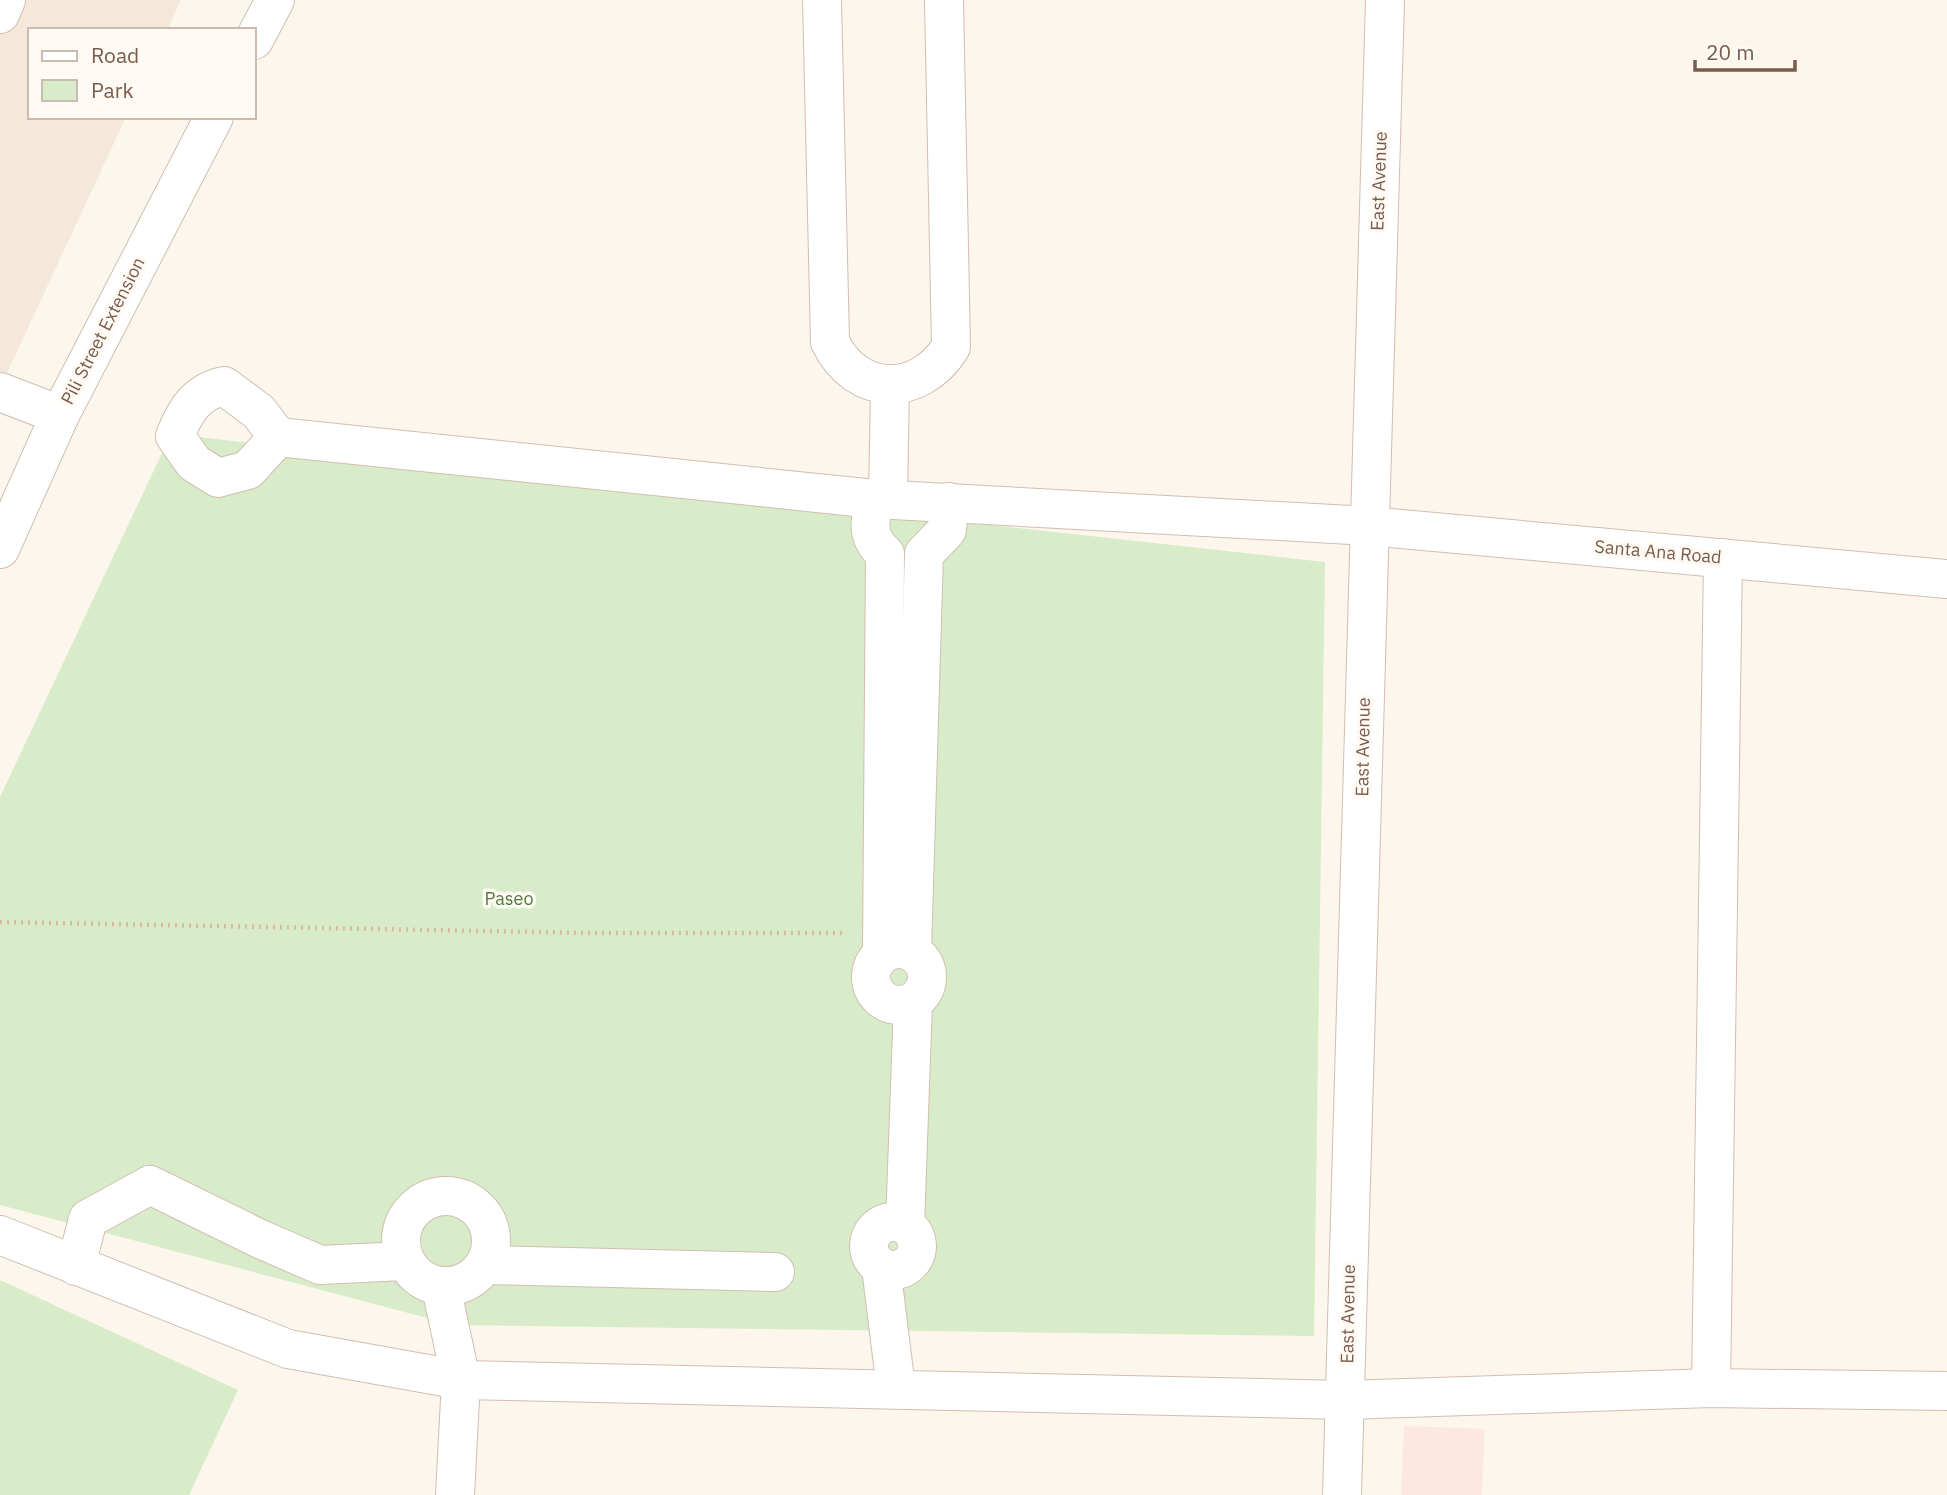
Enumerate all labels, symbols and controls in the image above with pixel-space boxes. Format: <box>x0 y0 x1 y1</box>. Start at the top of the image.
legend <box>28 28 256 119</box>
scale bar <box>1695 28 1795 72</box>
text: 20 m <box>1706 38 1755 66</box>
text: Road <box>91 41 139 69</box>
text: Park <box>91 76 134 104</box>
street label: East Avenue <box>1365 131 1392 231</box>
street label: Pili Street Extension <box>55 253 150 408</box>
street label: Santa Ana Road <box>1594 534 1723 569</box>
street label: East Avenue <box>1350 697 1375 797</box>
park label: Paseo <box>484 887 534 910</box>
street label: East Avenue <box>1335 1264 1360 1364</box>

